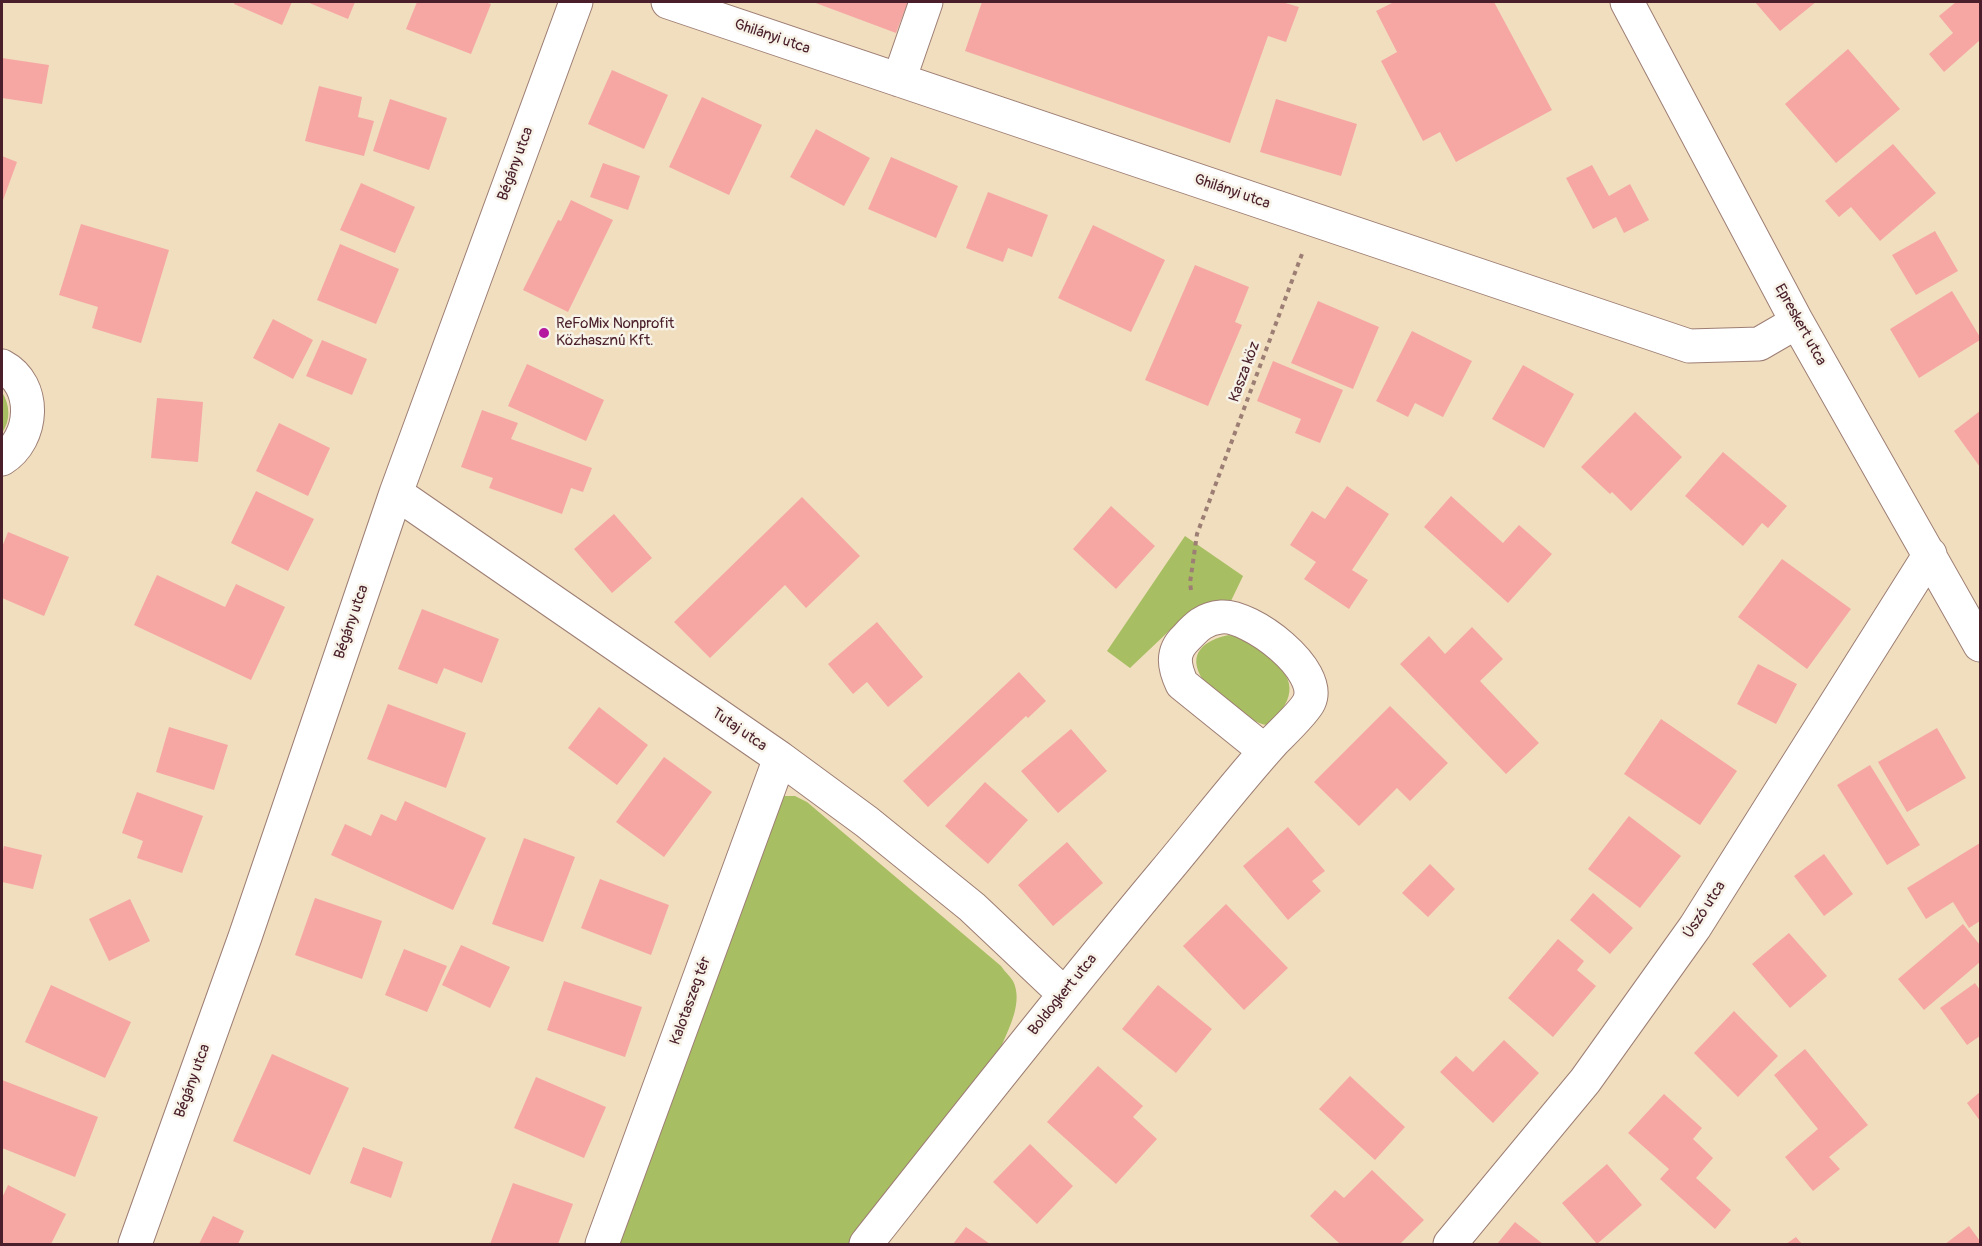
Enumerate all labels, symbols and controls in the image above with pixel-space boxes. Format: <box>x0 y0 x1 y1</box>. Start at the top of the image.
street label: Ghilányi utca <box>732 16 812 58</box>
street label: Bégány utca <box>494 125 538 203</box>
street label: Ghilányi utca <box>1192 171 1272 213</box>
street label: Epreskert utca <box>1770 281 1830 369</box>
place label: ReFoMix Nonprofit Közhasznú Kft. <box>556 315 674 350</box>
marker: ReFoMix Nonprofit Közhasznú Kft. <box>537 326 551 340</box>
street label: Kasza köz <box>1226 339 1264 405</box>
street label: Bégány utca <box>331 583 373 661</box>
street label: Tutaj utca <box>708 704 770 756</box>
street label: Úszó utca <box>1680 878 1730 942</box>
street label: Boldogkert utca <box>1025 951 1101 1039</box>
street label: Kalotaszeg tér <box>667 954 715 1048</box>
street label: Bégány utca <box>171 1042 215 1120</box>

